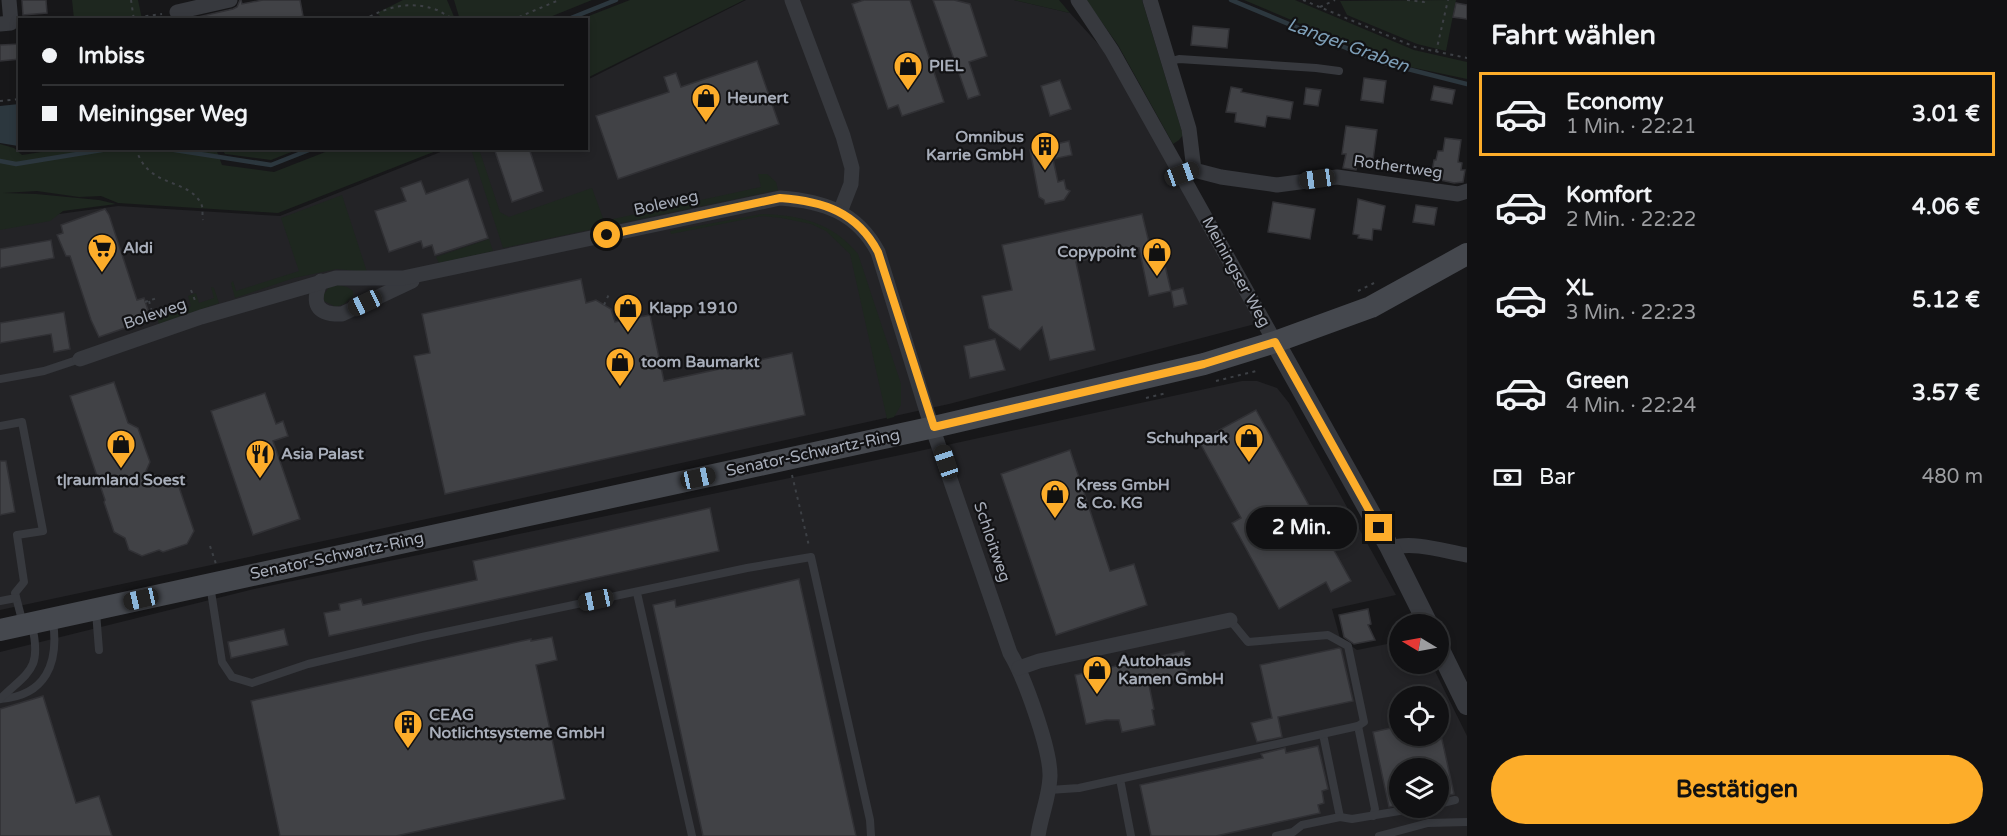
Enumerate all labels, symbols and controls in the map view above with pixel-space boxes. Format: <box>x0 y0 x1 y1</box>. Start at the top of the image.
water label: Langer Graben <box>1284 13 1413 78</box>
text: Fahrt wählen <box>1491 19 1656 52</box>
text: Imbiss <box>78 43 145 69</box>
shop icon: PIEL <box>892 50 924 92</box>
place label: PIEL <box>929 56 965 76</box>
shop icon: Heunert <box>690 82 722 124</box>
icon: car <box>1494 87 1548 141</box>
place label: Heunert <box>727 88 790 108</box>
text: Economy <box>1566 89 1663 115</box>
text: Meiningser Weg <box>78 101 248 127</box>
text: 3.01 € <box>1912 101 1980 127</box>
text: 1 Min. · 22:21 <box>1566 115 1696 139</box>
place label: Omnibus Karrie GmbH <box>926 127 1024 165</box>
building icon: Omnibus Karrie GmbH <box>1029 130 1061 172</box>
street label: Rothertweg <box>1352 151 1444 183</box>
car <box>1162 159 1202 189</box>
car <box>1298 168 1336 190</box>
icon: car <box>1494 180 1548 234</box>
text: Komfort <box>1566 182 1652 208</box>
street label: Boleweg <box>632 186 700 220</box>
text: 4.06 € <box>1912 194 1980 220</box>
text: 2 Min. · 22:22 <box>1566 208 1696 232</box>
street label: Meiningser Weg <box>1197 213 1275 331</box>
route start <box>593 221 620 248</box>
supermarket icon: Aldi <box>86 232 118 274</box>
shop icon: Copypoint <box>1141 236 1173 278</box>
place label: Aldi <box>123 238 153 258</box>
place label: Copypoint <box>1057 242 1137 262</box>
icon: car <box>1494 273 1548 327</box>
text: XL <box>1566 275 1593 301</box>
car <box>345 287 385 319</box>
text: 5.12 € <box>1912 287 1980 313</box>
shop icon: Klapp 1910 <box>612 292 644 334</box>
street label: Boleweg <box>121 294 189 334</box>
place label: Klapp 1910 <box>649 298 737 318</box>
text: 3 Min. · 22:23 <box>1566 301 1696 325</box>
shop icon: toom Baumarkt <box>604 346 636 388</box>
place label: toom Baumarkt <box>640 352 761 372</box>
icon: car <box>1494 366 1548 420</box>
text: Green <box>1566 368 1629 394</box>
text: 3.57 € <box>1912 380 1980 406</box>
text: 4 Min. · 22:24 <box>1566 394 1696 418</box>
shop icon: Schuhpark <box>1233 422 1265 464</box>
street label: Senator-Schwartz-Ring <box>724 425 902 481</box>
shop icon: t|raumland Soest <box>105 428 137 470</box>
place label: Schuhpark <box>1147 428 1228 448</box>
restaurant icon: Asia Palast <box>244 438 276 480</box>
car <box>932 442 960 482</box>
place label: Asia Palast <box>281 444 365 464</box>
icon: cash <box>1491 461 1524 494</box>
text: Bar <box>1539 464 1575 490</box>
car <box>679 465 717 491</box>
text: 480 m <box>1922 465 1983 489</box>
place label: t|raumland Soest <box>56 470 186 490</box>
place label: Kress GmbH & Co. KG <box>1076 475 1170 513</box>
shop icon: Kress GmbH & Co. KG <box>1039 478 1071 520</box>
street label: Schloitweg <box>969 499 1015 585</box>
callout: 2 Min. <box>1247 507 1358 549</box>
route end <box>1365 514 1392 541</box>
text: 2 Min. <box>1272 516 1331 540</box>
street label: Senator-Schwartz-Ring <box>248 528 426 584</box>
car <box>121 586 161 612</box>
car <box>577 587 615 613</box>
north arrow <box>1389 614 1449 674</box>
map controls <box>1389 614 1449 818</box>
place label: Autohaus Kamen GmbH <box>1118 651 1224 689</box>
shop icon: Autohaus Kamen GmbH <box>1081 654 1113 696</box>
button: locate <box>1389 686 1449 746</box>
place label: CEAG Notlichtsysteme GmbH <box>429 705 605 743</box>
building icon: CEAG Notlichtsysteme GmbH <box>392 708 424 750</box>
button: Bestätigen <box>1491 755 1983 824</box>
button: layers <box>1389 758 1449 818</box>

